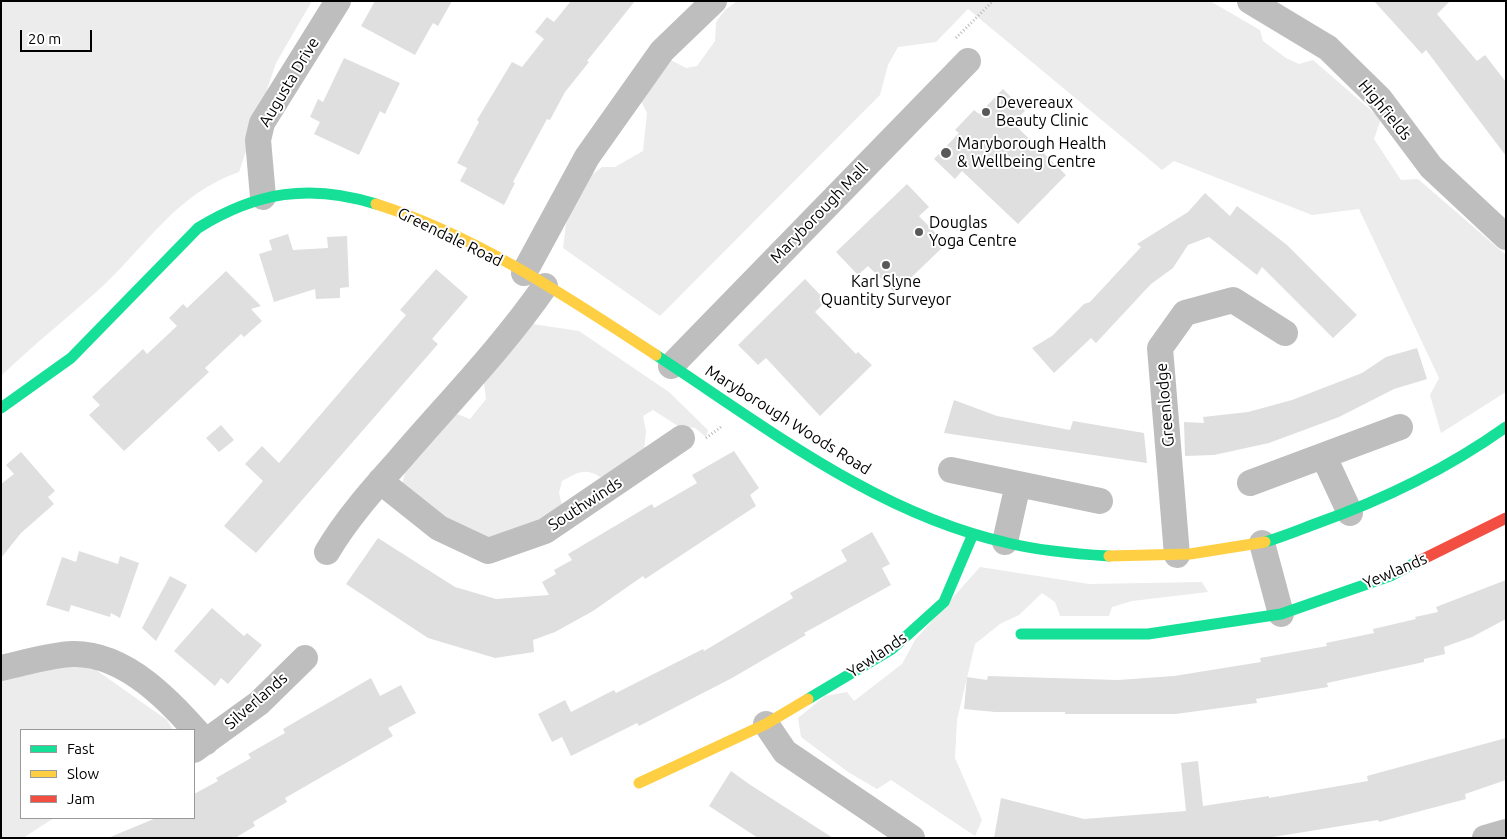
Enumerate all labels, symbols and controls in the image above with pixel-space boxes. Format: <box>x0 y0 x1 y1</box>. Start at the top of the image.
scale bar <box>22 20 95 52</box>
text: 20 m <box>28 30 61 47</box>
street label: Augusta Drive <box>255 34 323 130</box>
street label: Highfields <box>1354 76 1416 144</box>
place label: Devereaux Beauty Clinic <box>996 93 1088 131</box>
marker: Devereaux Beauty Clinic <box>980 106 992 118</box>
place label: Maryborough Health & Wellbeing Centre <box>957 134 1106 172</box>
marker: Maryborough Health & Wellbeing Centre <box>939 146 953 160</box>
street label: Maryborough Mall <box>766 159 872 267</box>
street label: Greendale Road <box>394 203 506 271</box>
place label: Douglas Yoga Centre <box>929 213 1017 251</box>
marker: Douglas Yoga Centre <box>913 226 925 238</box>
marker: Karl Slyne Quantity Surveyor <box>880 259 892 271</box>
place label: Karl Slyne Quantity Surveyor <box>821 272 951 310</box>
street label: Maryborough Woods Road <box>702 361 874 479</box>
street label: Greenlodge <box>1152 362 1178 448</box>
street label: Southwinds <box>545 473 625 535</box>
street label: Yewlands <box>1360 549 1430 593</box>
street label: Yewlands <box>844 628 910 682</box>
street label: Silverlands <box>221 668 291 734</box>
legend <box>20 729 195 819</box>
text: Fast <box>67 740 94 757</box>
text: Slow <box>67 765 99 782</box>
text: Jam <box>67 790 95 807</box>

